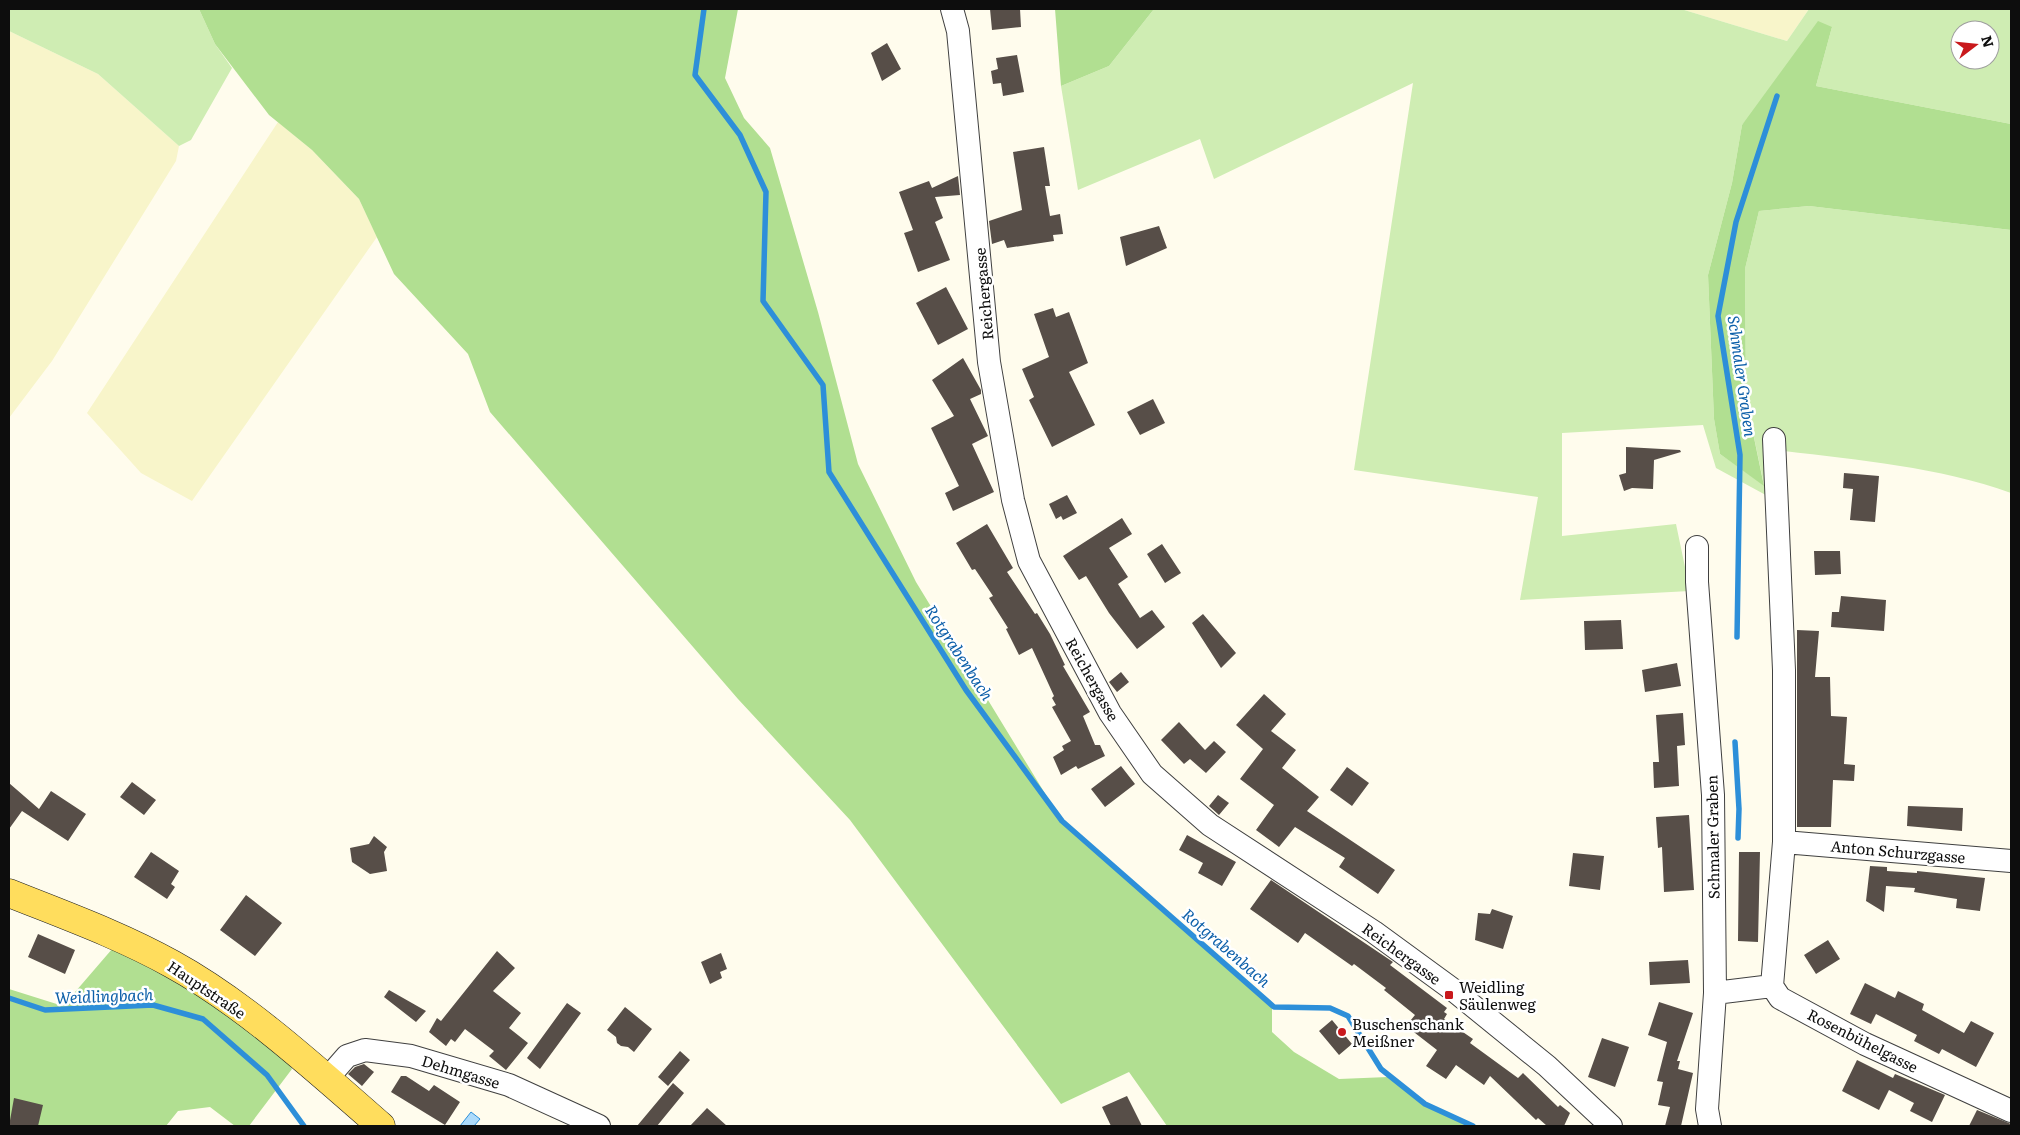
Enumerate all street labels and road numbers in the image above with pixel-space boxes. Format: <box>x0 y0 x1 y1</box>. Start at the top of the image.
street label: Reichergasse <box>967 247 998 341</box>
street label: Reichergasse <box>1060 633 1126 725</box>
street label: Schmaler Graben <box>1699 775 1725 899</box>
street label: Anton Schurzgasse <box>1830 834 1966 868</box>
street label: Reichergasse <box>1358 916 1446 990</box>
street label: Hauptstraße <box>163 954 251 1024</box>
street label: Rosenbühelgasse <box>1804 1002 1922 1078</box>
street label: Dehmgasse <box>419 1048 503 1094</box>

